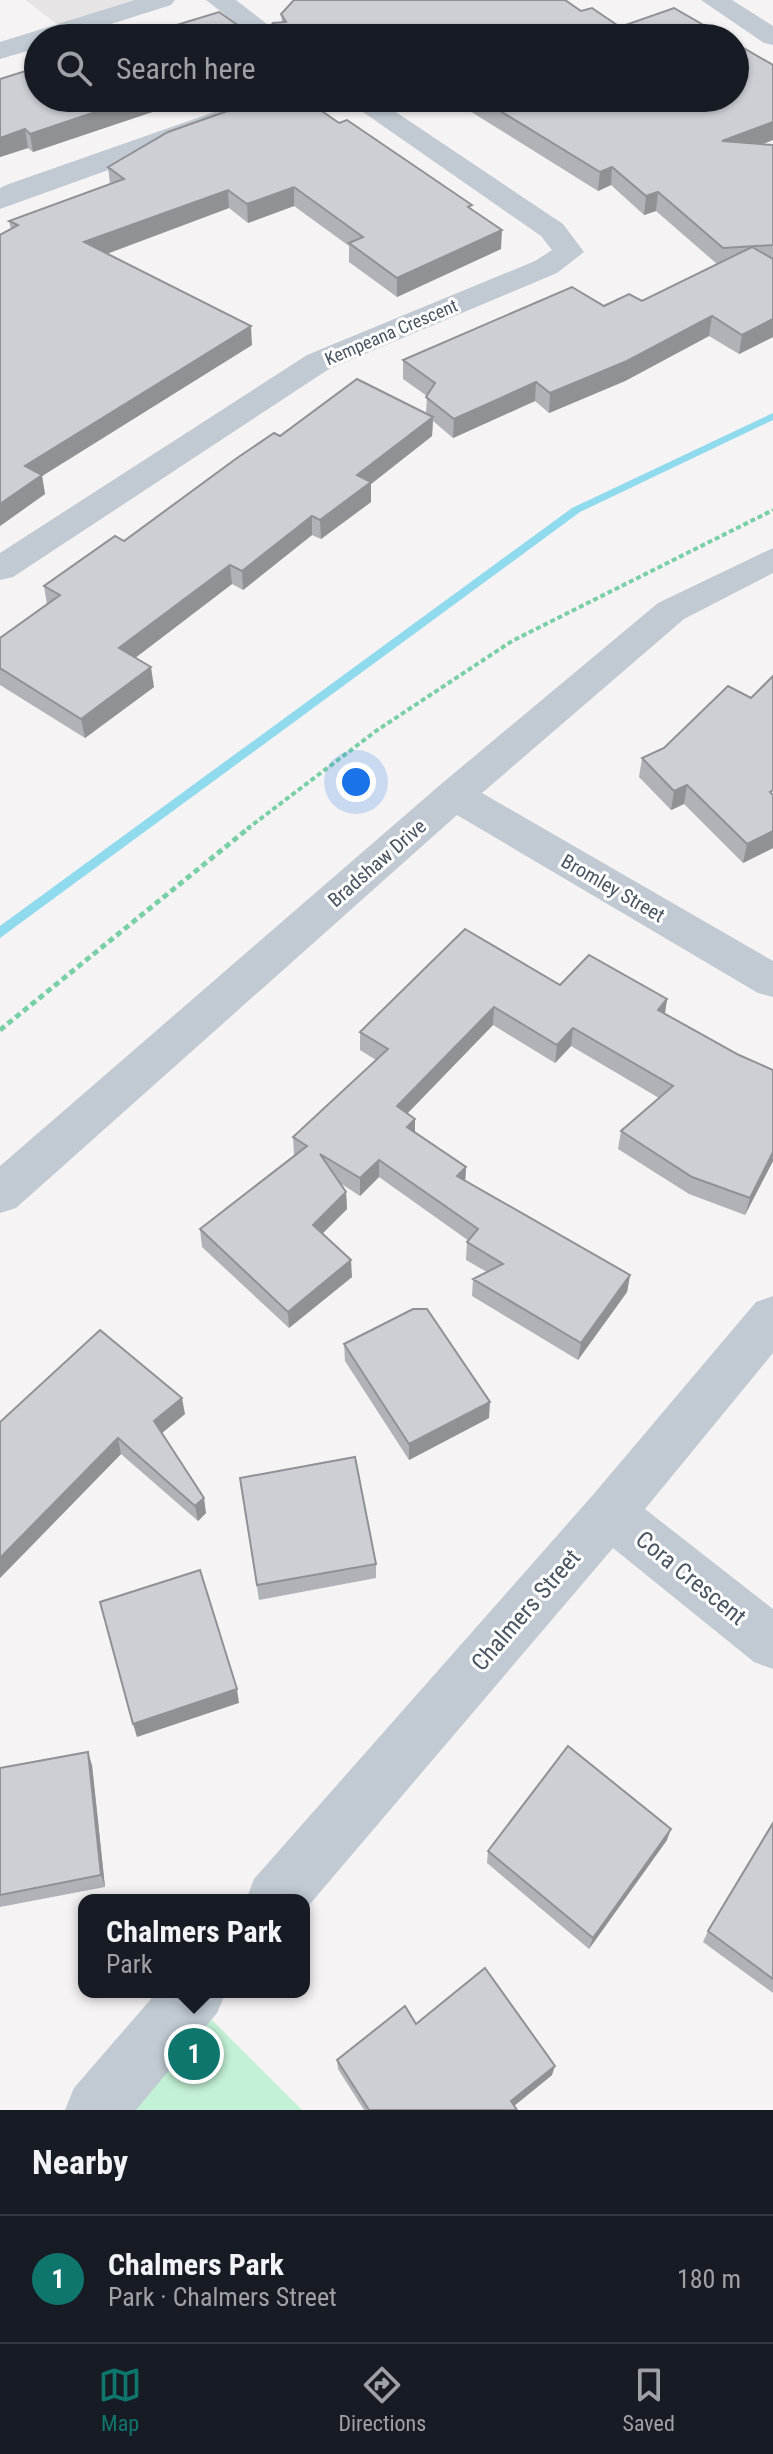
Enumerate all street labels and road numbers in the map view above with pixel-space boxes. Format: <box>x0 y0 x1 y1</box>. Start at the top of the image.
street label: Kempeana Crescent <box>322 295 460 369</box>
street label: Bradshaw Drive <box>323 814 431 912</box>
street label: Bromley Street <box>557 849 669 927</box>
street label: Cora Crescent <box>630 1525 752 1631</box>
street label: Chalmers Street <box>466 1544 586 1676</box>

